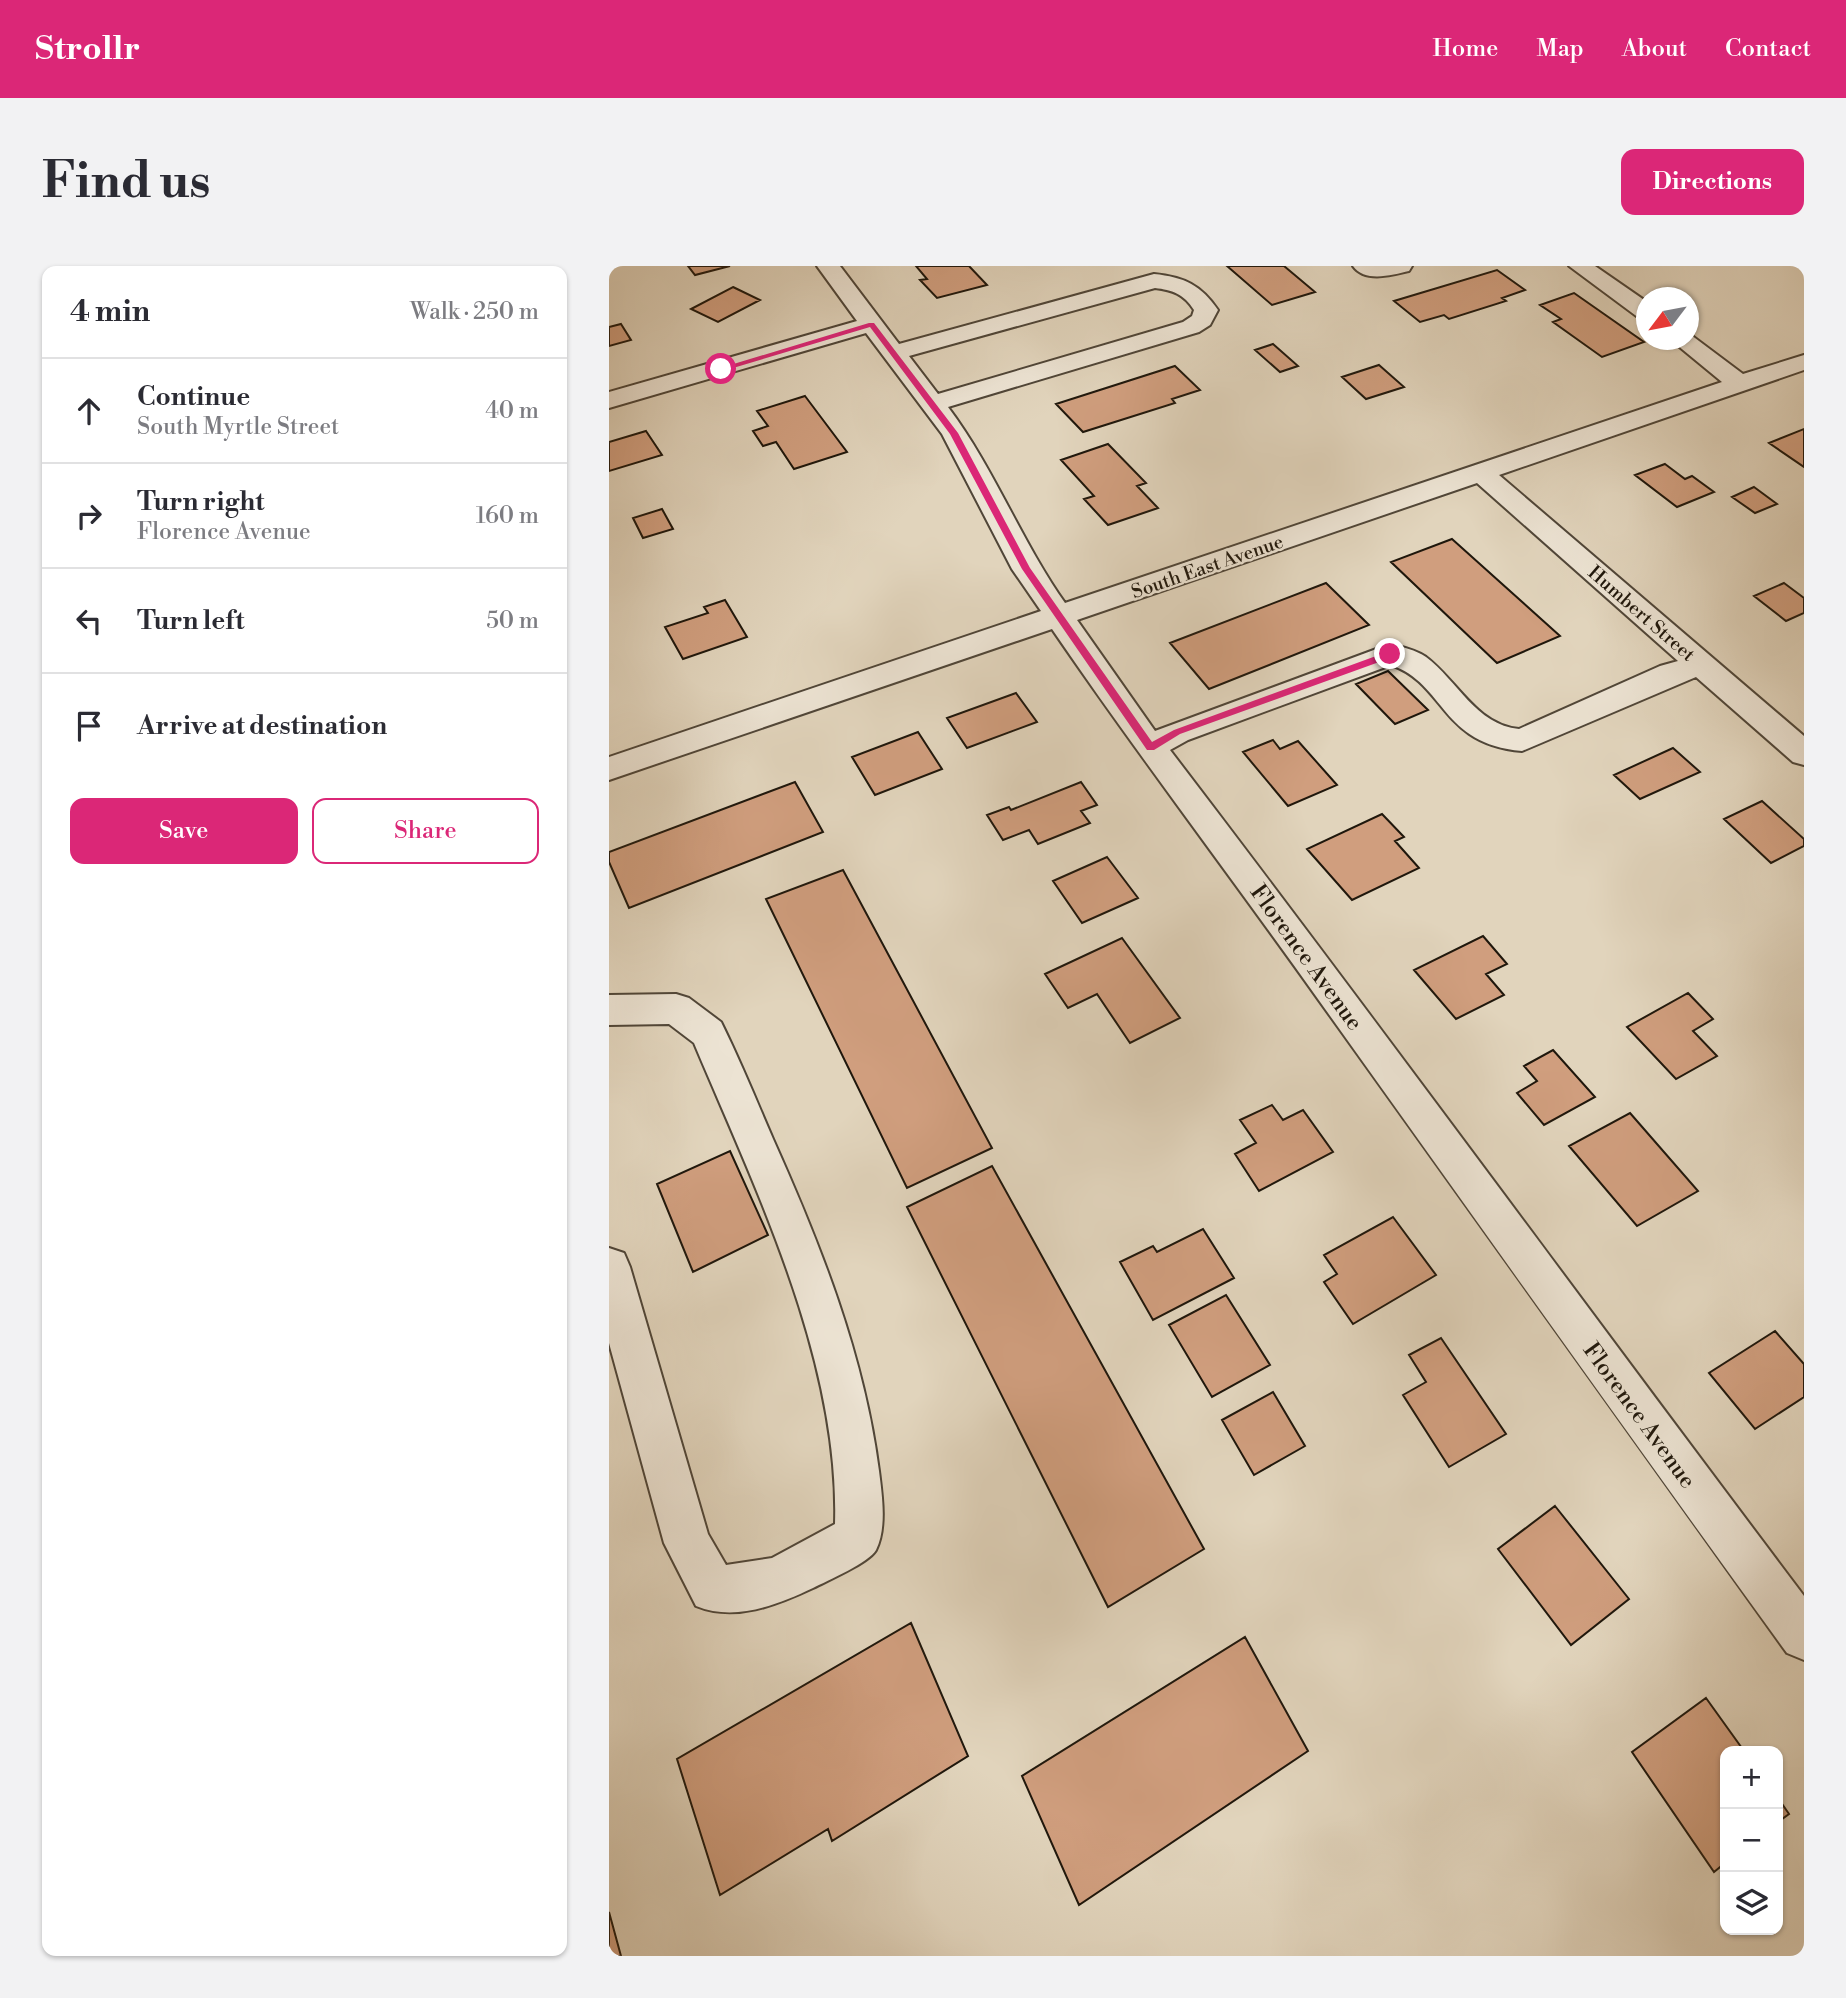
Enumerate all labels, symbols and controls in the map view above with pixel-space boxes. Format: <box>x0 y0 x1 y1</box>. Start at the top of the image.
text: Strollr <box>35 29 140 70</box>
text: Home <box>1433 34 1498 64</box>
text: Map <box>1536 34 1584 64</box>
text: About <box>1622 34 1687 64</box>
text: Contact <box>1725 34 1811 64</box>
button: Directions <box>1621 149 1804 215</box>
text: Find us <box>42 152 211 213</box>
north arrow <box>1636 287 1699 350</box>
text: 4 min <box>70 293 150 331</box>
text: Walk · 250 m <box>410 298 539 326</box>
route start <box>705 353 736 384</box>
text: Continue <box>137 381 250 413</box>
icon: ahead <box>70 392 108 430</box>
text: 40 m <box>485 397 539 425</box>
text: South Myrtle Street <box>137 413 339 441</box>
text: Turn right <box>137 486 265 518</box>
icon: right <box>70 497 108 535</box>
text: 160 m <box>476 502 539 530</box>
text: Florence Avenue <box>137 518 311 546</box>
street label: South East Avenue <box>1128 530 1286 604</box>
street label: Humbert Street <box>1583 561 1700 667</box>
icon: left <box>70 602 108 640</box>
text: Turn left <box>137 605 245 637</box>
text: 50 m <box>486 607 539 635</box>
route end <box>1374 638 1405 669</box>
icon: arrive <box>70 707 108 745</box>
text: Arrive at destination <box>137 710 387 742</box>
button: Save <box>70 798 298 864</box>
button: Share <box>312 798 539 864</box>
street label: Florence Avenue <box>1244 879 1369 1036</box>
street label: Florence Avenue <box>1577 1337 1702 1494</box>
map controls <box>1720 1746 1783 1935</box>
button: + <box>1720 1746 1783 1809</box>
button: − <box>1720 1809 1783 1872</box>
button: layers <box>1720 1872 1783 1935</box>

